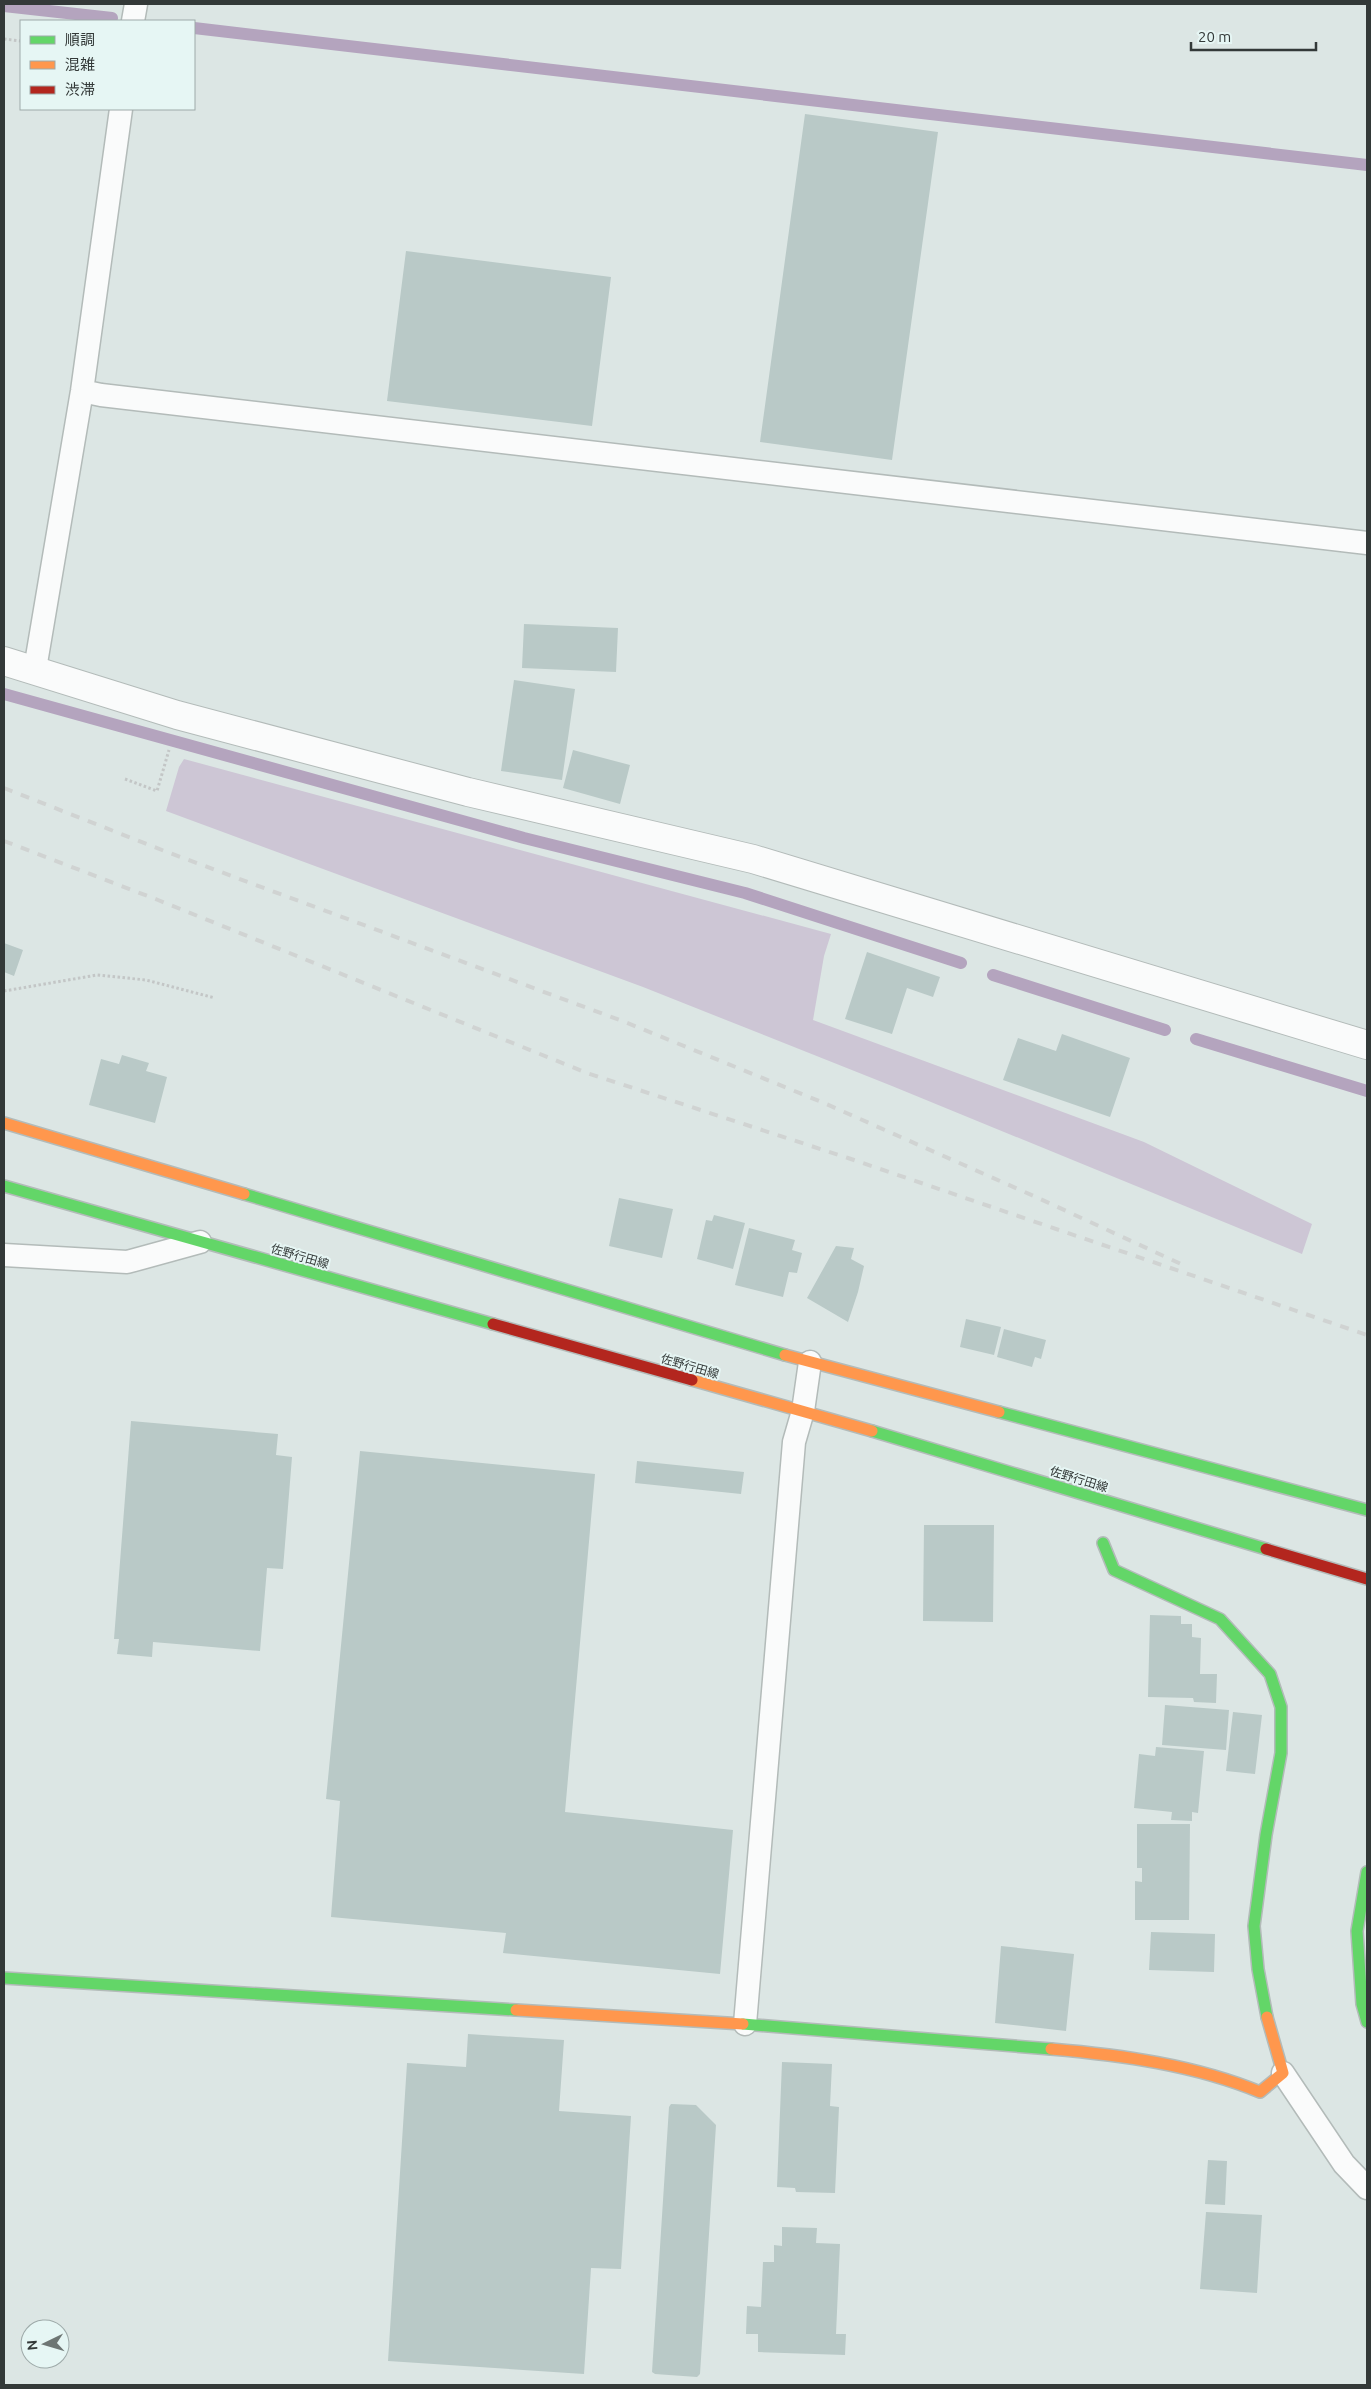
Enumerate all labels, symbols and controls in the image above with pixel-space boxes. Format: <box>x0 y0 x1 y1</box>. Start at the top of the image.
legend <box>20 20 195 110</box>
scale bar <box>1191 20 1316 52</box>
text: 20 m <box>1198 28 1231 45</box>
text: 順調 <box>65 31 95 48</box>
text: 混雑 <box>65 56 95 73</box>
text: 渋滞 <box>65 81 95 98</box>
street label: 佐野行田線 <box>269 1241 331 1271</box>
street label: 佐野行田線 <box>659 1351 721 1381</box>
street label: 佐野行田線 <box>1048 1464 1110 1494</box>
north arrow <box>20 2319 70 2369</box>
text: N <box>24 2339 40 2351</box>

